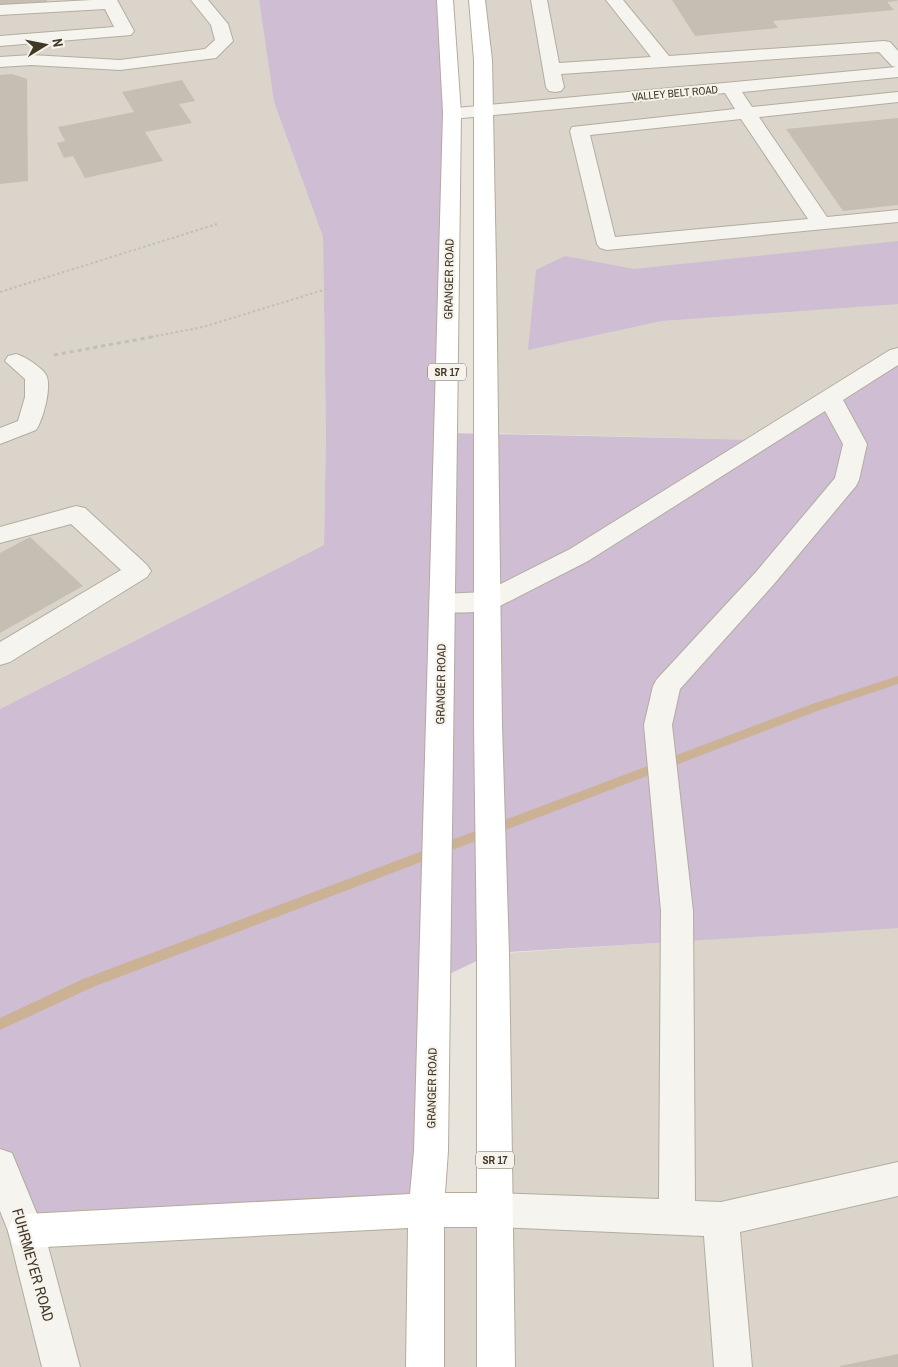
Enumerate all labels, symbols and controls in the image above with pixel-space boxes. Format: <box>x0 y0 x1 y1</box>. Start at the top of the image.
north arrow <box>20 20 70 70</box>
text: N <box>48 37 67 48</box>
street label: VALLEY BELT ROAD <box>631 82 719 104</box>
street label: GRANGER ROAD <box>440 238 458 320</box>
road number: SR 17 <box>428 364 466 381</box>
street label: GRANGER ROAD <box>432 643 450 725</box>
street label: GRANGER ROAD <box>423 1047 441 1129</box>
road number: SR 17 <box>476 1152 514 1168</box>
street label: FUHRMEYER ROAD <box>7 1206 60 1324</box>

